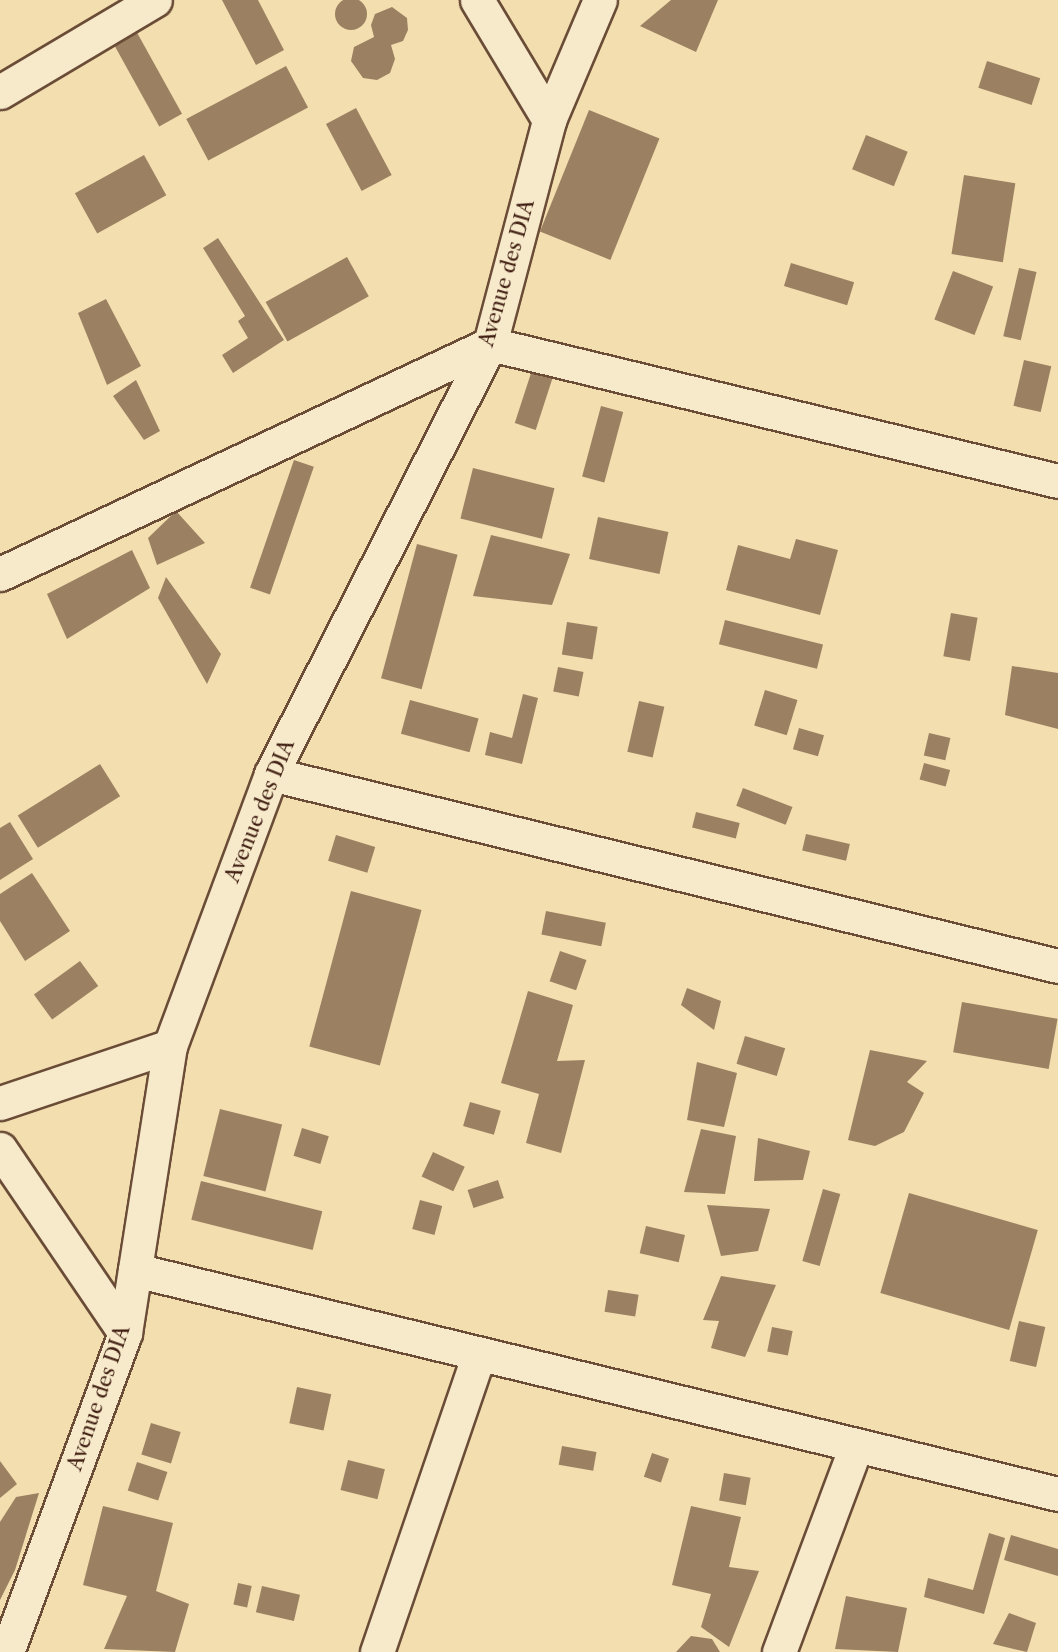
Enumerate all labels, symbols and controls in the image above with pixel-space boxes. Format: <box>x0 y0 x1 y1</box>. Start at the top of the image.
street label: Avenue des DIA <box>474 197 540 349</box>
street label: Avenue des DIA <box>220 736 300 886</box>
street label: Avenue des DIA <box>63 1322 135 1474</box>

